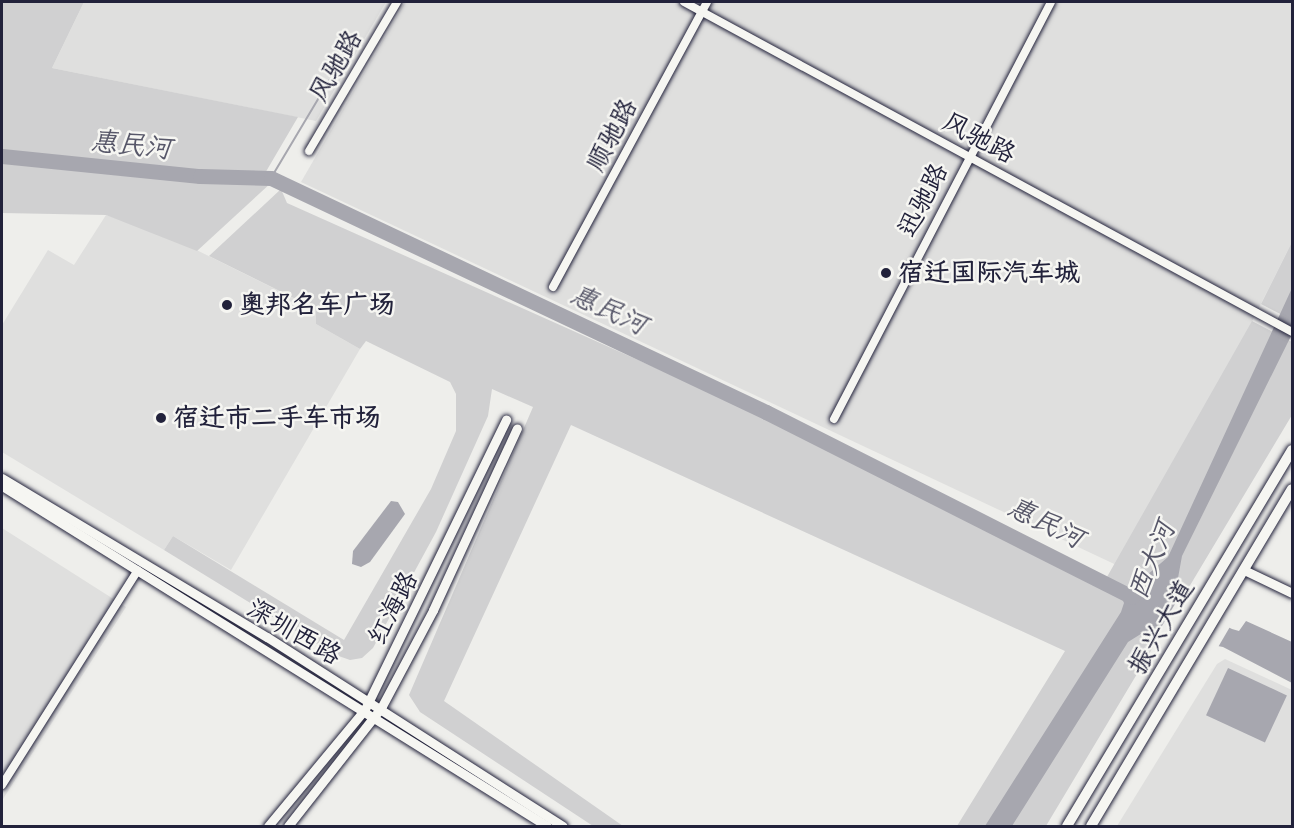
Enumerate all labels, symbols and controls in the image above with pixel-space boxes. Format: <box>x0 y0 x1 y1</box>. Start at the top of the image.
street label: 风驰路 <box>303 24 369 108</box>
street label: 顺驰路 <box>580 93 644 177</box>
street label: 风驰路 <box>937 106 1021 170</box>
water label: 惠民河 <box>89 124 173 164</box>
street label: 迅驰路 <box>891 158 955 242</box>
place label: 宿迁国际汽车城 <box>898 257 1080 289</box>
marker: 宿迁国际汽车城 <box>879 266 893 280</box>
water label: 惠民河 <box>565 277 653 341</box>
place label: 奥邦名车广场 <box>239 289 395 321</box>
marker: 奥邦名车广场 <box>220 298 234 312</box>
place label: 宿迁市二手车市场 <box>173 402 381 434</box>
marker: 宿迁市二手车市场 <box>154 411 168 425</box>
water label: 惠民河 <box>1002 490 1090 554</box>
water label: 西大河 <box>1121 516 1181 604</box>
street label: 红海路 <box>361 566 425 650</box>
street label: 振兴大道 <box>1121 574 1201 680</box>
street label: 深圳西路 <box>241 592 347 672</box>

